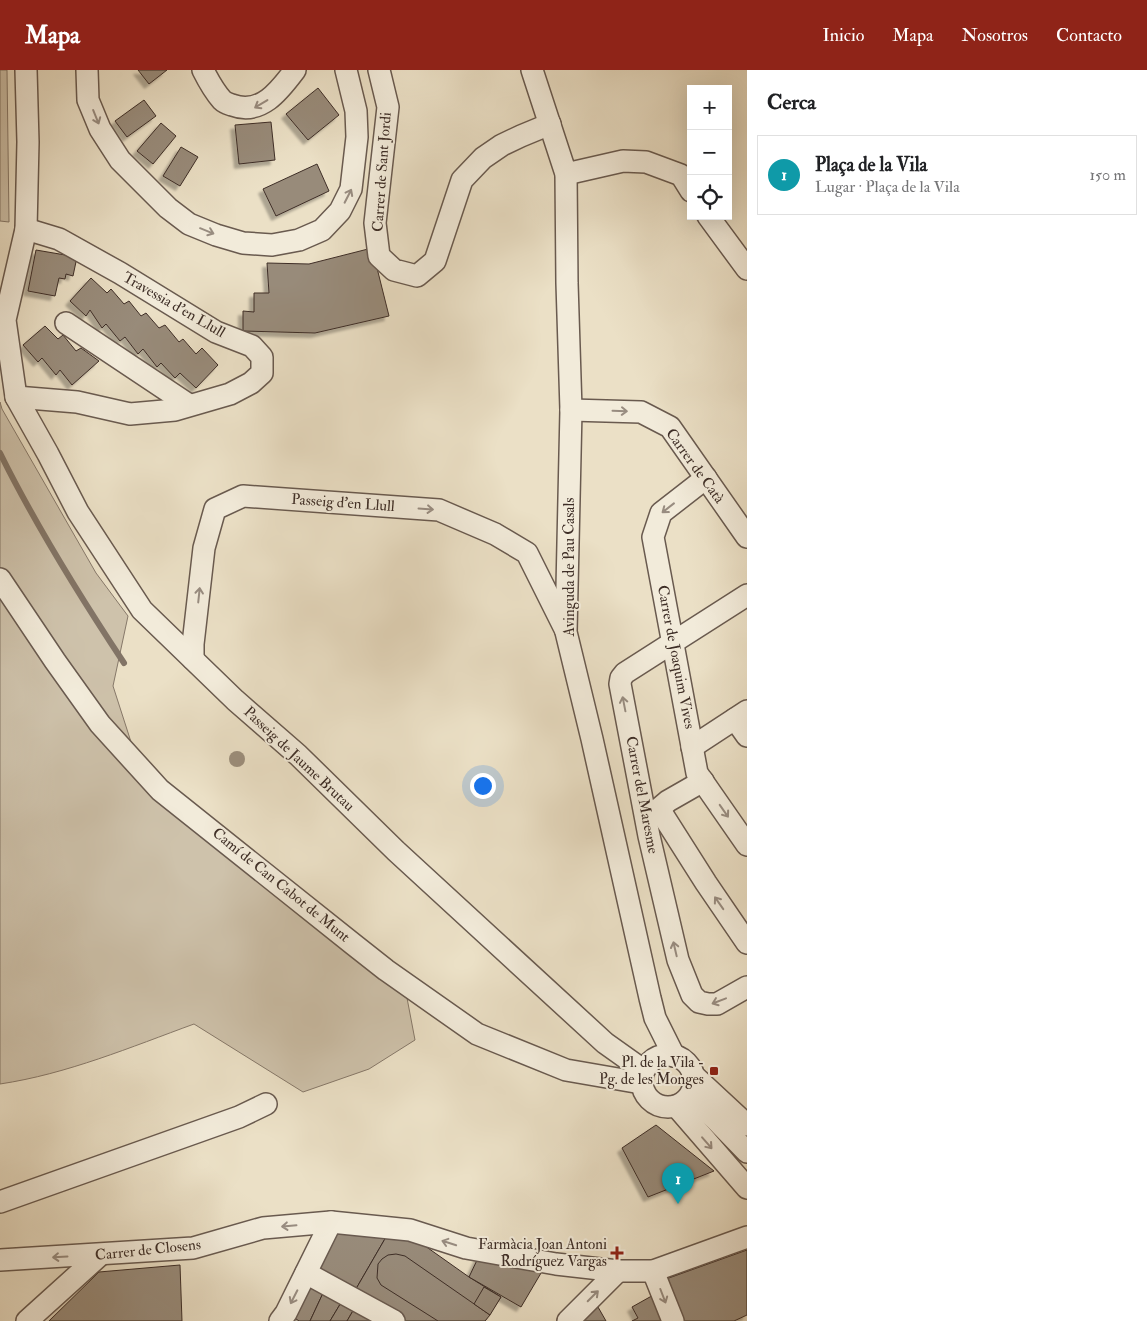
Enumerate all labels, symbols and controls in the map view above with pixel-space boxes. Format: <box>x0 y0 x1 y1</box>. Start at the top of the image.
text: Mapa <box>25 20 80 51</box>
text: Inicio <box>822 24 864 47</box>
text: Mapa <box>892 24 934 47</box>
text: Nosotros <box>962 24 1028 47</box>
text: Contacto <box>1056 24 1122 47</box>
map controls <box>687 85 732 220</box>
button: + <box>687 85 732 130</box>
text: Cerca <box>767 89 816 116</box>
one-way arrow <box>254 99 268 109</box>
one-way arrow <box>91 109 101 124</box>
street label: Carrer de Sant Jordi <box>368 111 397 233</box>
button: − <box>687 130 732 175</box>
text: Plaça de la Vila <box>815 153 927 177</box>
text: 1 <box>781 165 787 185</box>
text: 150 m <box>1089 165 1126 185</box>
button: locate <box>687 175 732 220</box>
text: Lugar · Plaça de la Vila <box>815 177 960 197</box>
one-way arrow <box>343 189 353 204</box>
one-way arrow <box>199 227 214 236</box>
street label: Travessia d'en Llull <box>119 268 229 342</box>
one-way arrow <box>612 407 628 416</box>
street label: Carrer de Catà <box>661 425 729 508</box>
street label: Passeig d'en Llull <box>291 490 396 516</box>
street label: Avinguda de Pau Casals <box>560 497 579 638</box>
one-way arrow <box>661 503 674 514</box>
one-way arrow <box>418 505 434 514</box>
street label: Carrer de Joaquim Vives <box>652 584 699 731</box>
one-way arrow <box>194 588 204 604</box>
one-way arrow <box>618 697 628 713</box>
street label: Passeig de Jaume Brutau <box>239 703 359 816</box>
street label: Carrer del Maresme <box>621 735 663 855</box>
your location <box>470 773 496 799</box>
one-way arrow <box>719 804 729 818</box>
street label: Camí de Can Cabot de Munt <box>208 824 354 946</box>
one-way arrow <box>714 896 724 910</box>
one-way arrow <box>670 941 680 957</box>
one-way arrow <box>712 997 727 1006</box>
place label: Pl. de la Vila - Pg. de les Monges <box>599 1053 704 1089</box>
marker: Pl. de la Vila - Pg. de les Monges <box>708 1065 720 1077</box>
one-way arrow <box>702 1136 713 1149</box>
pin: 1 <box>662 1163 694 1204</box>
one-way arrow <box>282 1221 298 1230</box>
street label: Carrer de Closens <box>94 1235 202 1265</box>
place label: Farmàcia Joan Antoni Rodríguez Vargas <box>478 1235 607 1271</box>
one-way arrow <box>442 1237 458 1247</box>
marker: Farmàcia Joan Antoni Rodríguez Vargas <box>611 1247 623 1259</box>
one-way arrow <box>52 1253 68 1262</box>
one-way arrow <box>659 1288 668 1303</box>
one-way arrow <box>289 1289 298 1304</box>
one-way arrow <box>587 1290 599 1302</box>

